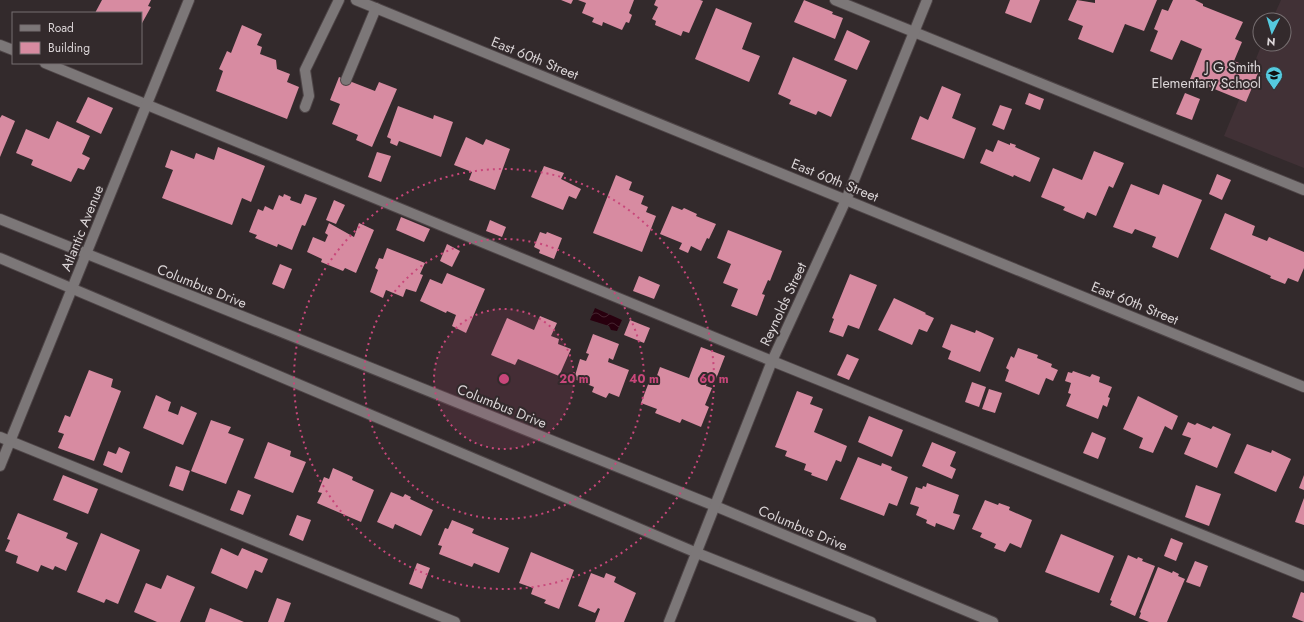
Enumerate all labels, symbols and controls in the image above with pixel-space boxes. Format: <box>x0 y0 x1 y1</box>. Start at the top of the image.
legend <box>12 12 142 64</box>
north arrow <box>1252 12 1292 52</box>
text: Road <box>48 19 74 37</box>
street label: East 60th Street <box>488 31 582 85</box>
text: N <box>1266 34 1276 50</box>
text: Building <box>48 39 90 57</box>
place label: J G Smith Elementary School <box>1151 57 1261 93</box>
school or university icon: J G Smith Elementary School <box>1264 65 1284 90</box>
street label: East 60th Street <box>788 153 882 207</box>
street label: Atlantic Avenue <box>56 182 108 274</box>
street label: Reynolds Street <box>755 258 811 349</box>
street label: Columbus Drive <box>154 259 250 313</box>
street label: East 60th Street <box>1088 276 1182 330</box>
text: 20 m <box>559 370 589 388</box>
text: 40 m <box>629 370 659 388</box>
text: 60 m <box>699 370 729 388</box>
centre of rings <box>497 372 511 386</box>
street label: Columbus Drive <box>454 379 550 433</box>
street label: Columbus Drive <box>755 500 851 556</box>

